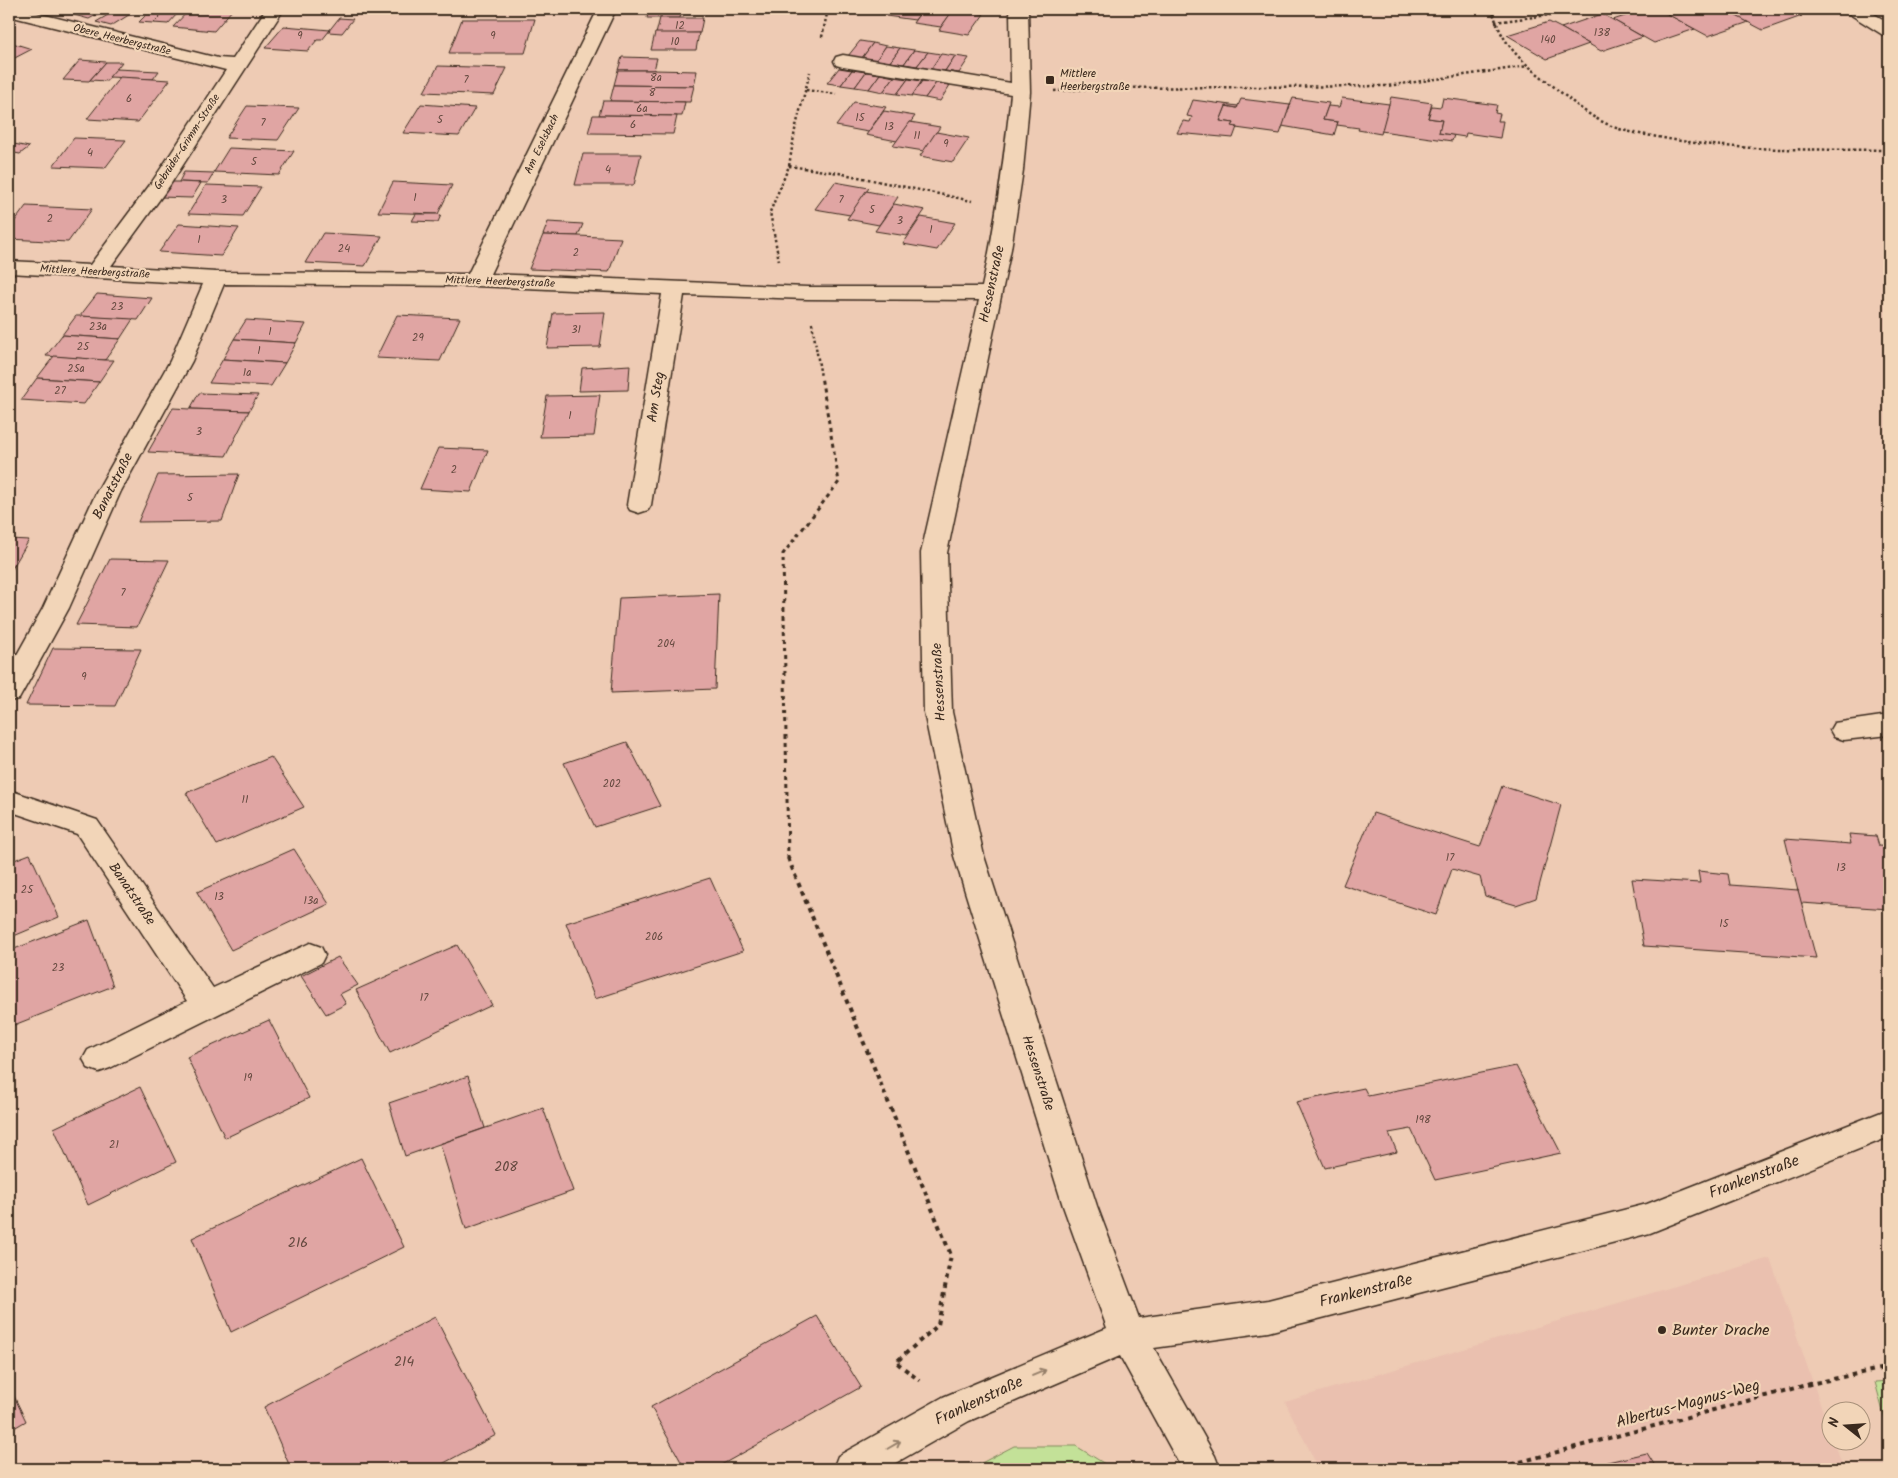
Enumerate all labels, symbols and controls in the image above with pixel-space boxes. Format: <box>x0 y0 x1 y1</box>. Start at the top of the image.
house number: 12 <box>675 17 685 35</box>
street label: Obere Heerbergstraße <box>71 19 173 61</box>
house number: 138 <box>1594 24 1611 42</box>
house number: 9 <box>297 27 303 45</box>
house number: 9 <box>490 27 496 45</box>
house number: 140 <box>1540 31 1556 49</box>
house number: 10 <box>671 33 680 51</box>
place label: Mittlere Heerbergstraße <box>1060 65 1130 96</box>
house number: 8a <box>650 69 662 87</box>
house number: 7 <box>463 71 469 89</box>
marker: Mittlere Heerbergstraße <box>1044 74 1056 86</box>
house number: 8 <box>649 84 656 102</box>
house number: 6 <box>126 90 132 108</box>
street label: Gebrüder-Grimm-Straße <box>149 90 225 194</box>
house number: 6a <box>636 100 648 118</box>
house number: 15 <box>855 109 866 127</box>
house number: 5 <box>437 111 444 129</box>
street label: Am Eselsbach <box>520 111 564 177</box>
house number: 7 <box>260 114 266 132</box>
house number: 6 <box>630 116 636 134</box>
house number: 13 <box>884 118 894 136</box>
house number: 11 <box>914 127 920 145</box>
house number: 9 <box>943 135 949 153</box>
house number: 4 <box>87 144 93 162</box>
house number: 5 <box>251 153 258 171</box>
house number: 4 <box>605 161 611 179</box>
house number: 1 <box>413 189 417 207</box>
house number: 3 <box>221 191 227 209</box>
house number: 7 <box>838 191 844 209</box>
house number: 5 <box>869 201 876 219</box>
house number: 2 <box>47 210 53 228</box>
house number: 3 <box>897 212 903 230</box>
house number: 1 <box>929 221 933 239</box>
house number: 1 <box>197 231 201 249</box>
house number: 24 <box>338 240 350 258</box>
street label: Hessenstraße <box>973 243 1011 325</box>
house number: 2 <box>573 244 579 262</box>
street label: Mittlere Heerbergstraße <box>40 260 150 284</box>
street label: Mittlere Heerbergstraße <box>445 271 555 293</box>
house number: 23 <box>111 298 123 316</box>
house number: 23a <box>89 318 107 336</box>
house number: 31 <box>571 321 581 339</box>
house number: 1 <box>268 323 272 341</box>
house number: 29 <box>412 329 425 347</box>
house number: 25 <box>77 338 90 356</box>
house number: 1 <box>257 342 261 360</box>
house number: 25a <box>67 360 85 378</box>
house number: 1a <box>243 364 251 382</box>
street label: Am Steg <box>641 370 671 424</box>
house number: 27 <box>54 382 67 400</box>
house number: 1 <box>568 407 572 425</box>
house number: 3 <box>196 423 202 441</box>
street label: Banatstraße <box>87 448 139 523</box>
house number: 2 <box>451 461 457 479</box>
house number: 5 <box>187 489 194 507</box>
house number: 7 <box>120 584 126 602</box>
house number: 204 <box>657 635 675 653</box>
street label: Hessenstraße <box>926 642 952 722</box>
house number: 9 <box>81 668 87 686</box>
house number: 202 <box>603 775 621 793</box>
house number: 11 <box>242 791 248 809</box>
house number: 17 <box>1446 849 1455 867</box>
street label: Banatstraße <box>103 858 162 931</box>
house number: 13 <box>1836 859 1846 877</box>
house number: 25 <box>21 881 34 899</box>
house number: 13 <box>214 888 224 906</box>
house number: 13a <box>304 892 318 910</box>
house number: 15 <box>1719 915 1730 933</box>
house number: 206 <box>645 928 663 946</box>
house number: 23 <box>52 959 64 977</box>
house number: 17 <box>420 989 429 1007</box>
street label: Hessenstraße <box>1015 1032 1061 1114</box>
house number: 19 <box>244 1069 253 1087</box>
house number: 198 <box>1415 1111 1431 1129</box>
house number: 21 <box>109 1136 119 1154</box>
street label: Frankenstraße <box>1705 1148 1803 1206</box>
house number: 208 <box>494 1156 518 1178</box>
house number: 216 <box>288 1232 308 1254</box>
street label: Frankenstraße <box>1317 1267 1415 1315</box>
place label: Bunter Drache <box>1672 1318 1770 1343</box>
marker: Bunter Drache <box>1656 1324 1668 1336</box>
house number: 214 <box>394 1351 414 1373</box>
one-way arrow <box>1031 1368 1046 1378</box>
street label: Frankenstraße <box>931 1370 1027 1432</box>
street label: Albertus-Magnus-Weg <box>1613 1373 1763 1435</box>
north arrow <box>1820 1400 1870 1450</box>
text: N <box>1823 1415 1846 1430</box>
one-way arrow <box>886 1440 901 1450</box>

